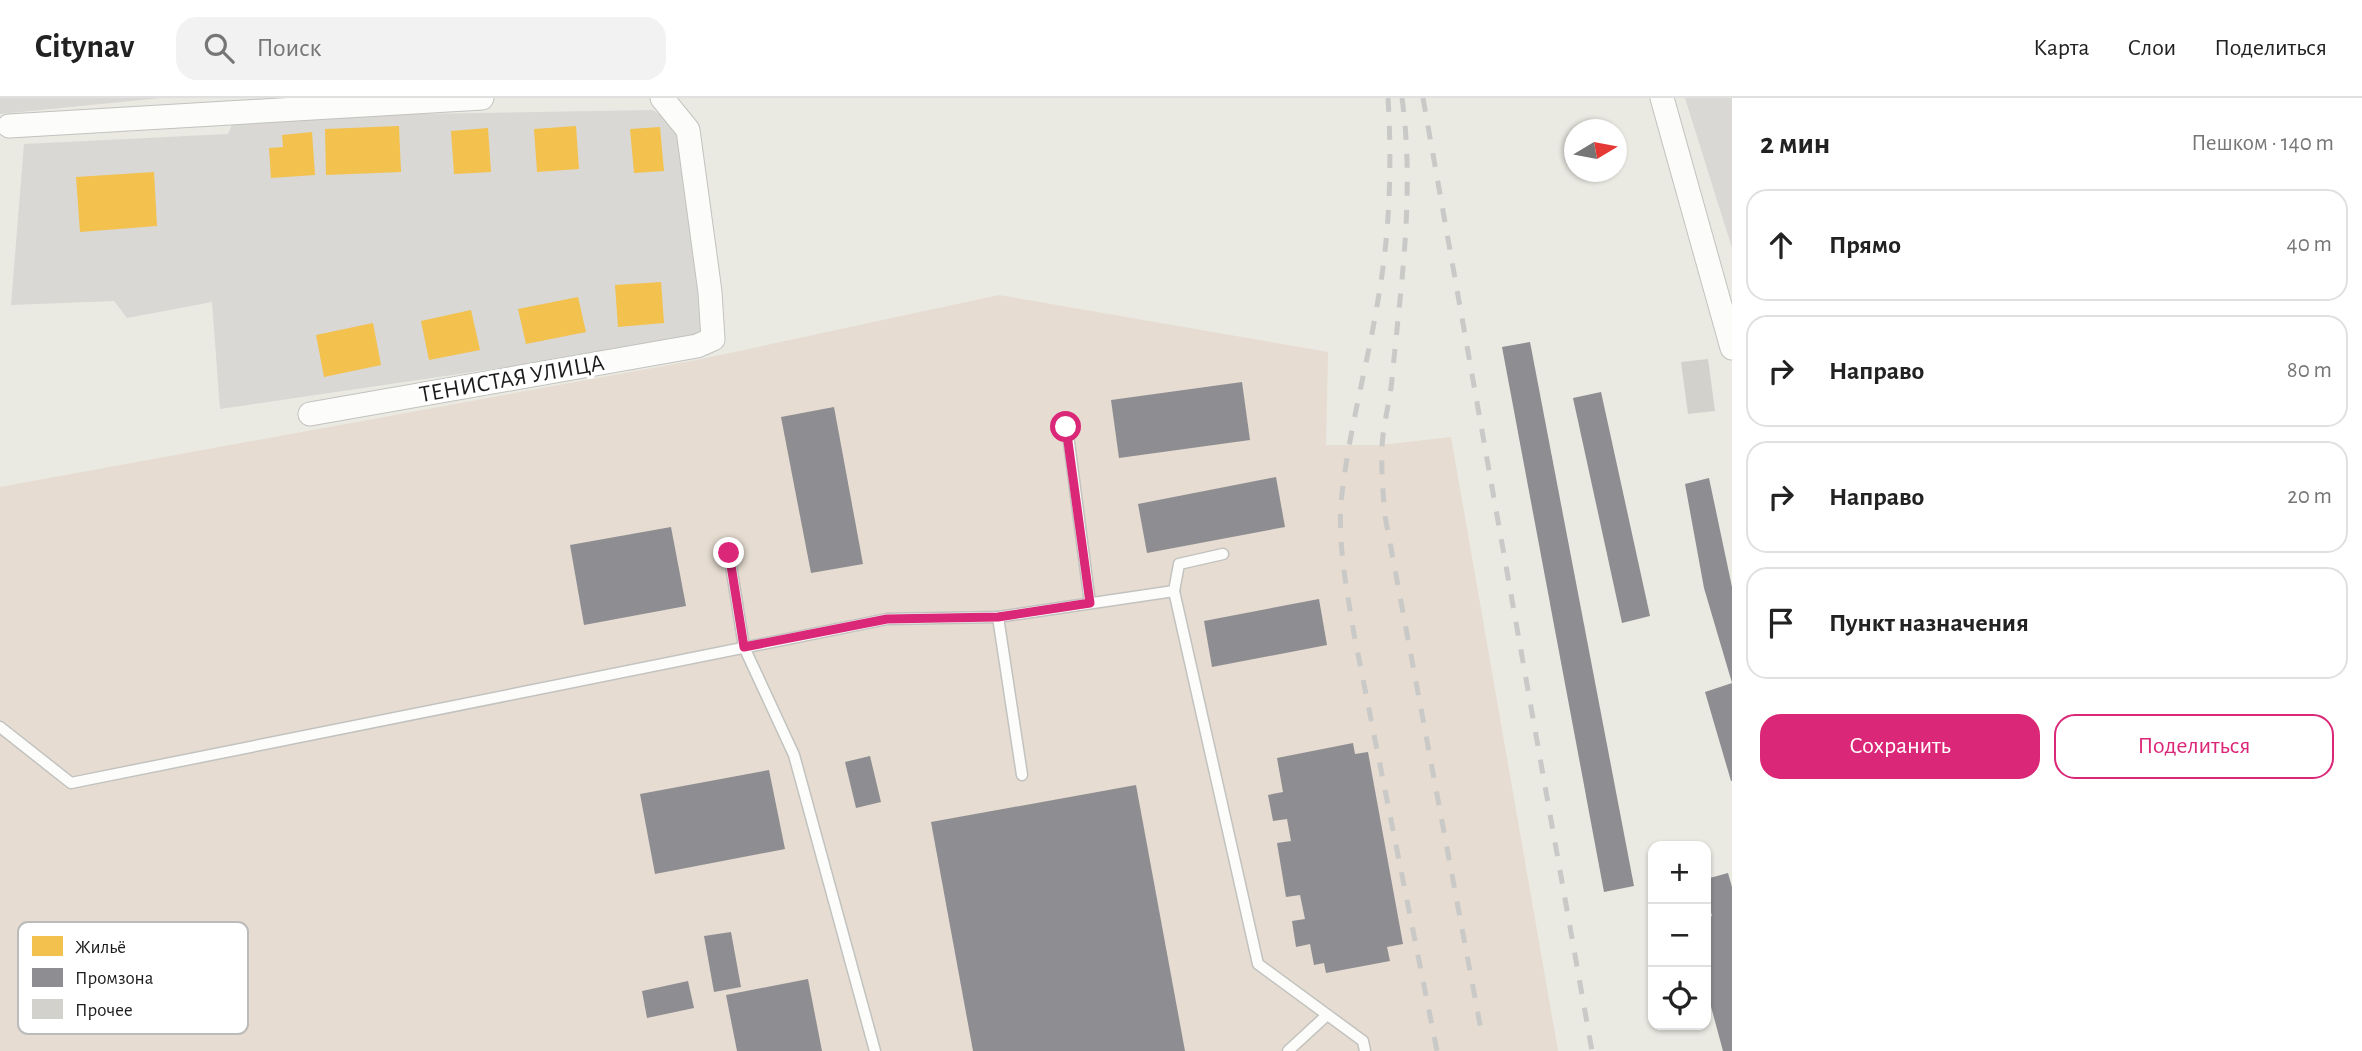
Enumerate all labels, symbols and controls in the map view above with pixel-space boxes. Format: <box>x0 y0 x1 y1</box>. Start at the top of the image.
search box <box>176 17 666 80</box>
icon: search <box>200 29 238 67</box>
text: Citynav <box>35 31 134 64</box>
text: Поиск <box>256 35 321 61</box>
text: Карта <box>2033 36 2089 60</box>
text: Слои <box>2127 36 2176 60</box>
text: Поделиться <box>2214 36 2327 60</box>
north arrow <box>1564 119 1627 182</box>
text: 2 мин <box>1760 129 1830 159</box>
text: Пешком · 140 m <box>2191 132 2334 155</box>
icon: ahead <box>1762 226 1800 264</box>
text: Прямо <box>1829 232 1901 258</box>
text: 40 m <box>2287 233 2332 256</box>
street label: ТЕНИСТАЯ УЛИЦА <box>418 351 606 407</box>
icon: right <box>1762 352 1800 390</box>
text: Направо <box>1829 358 1924 384</box>
text: 80 m <box>2287 359 2332 382</box>
route start <box>1050 411 1081 442</box>
icon: right <box>1762 478 1800 516</box>
text: Направо <box>1829 484 1924 510</box>
text: 20 m <box>2287 485 2332 508</box>
route end <box>713 537 744 568</box>
icon: arrive <box>1762 604 1800 642</box>
text: Пункт назначения <box>1829 610 2029 636</box>
button: Сохранить <box>1760 714 2040 779</box>
button: Поделиться <box>2054 714 2334 779</box>
map controls <box>1648 841 1711 1030</box>
button: + <box>1648 841 1711 904</box>
button: − <box>1648 904 1711 967</box>
legend <box>18 922 248 1034</box>
text: Жильё <box>75 938 126 957</box>
button: locate <box>1648 967 1711 1030</box>
text: Промзона <box>75 969 154 988</box>
text: Прочее <box>75 1001 133 1020</box>

